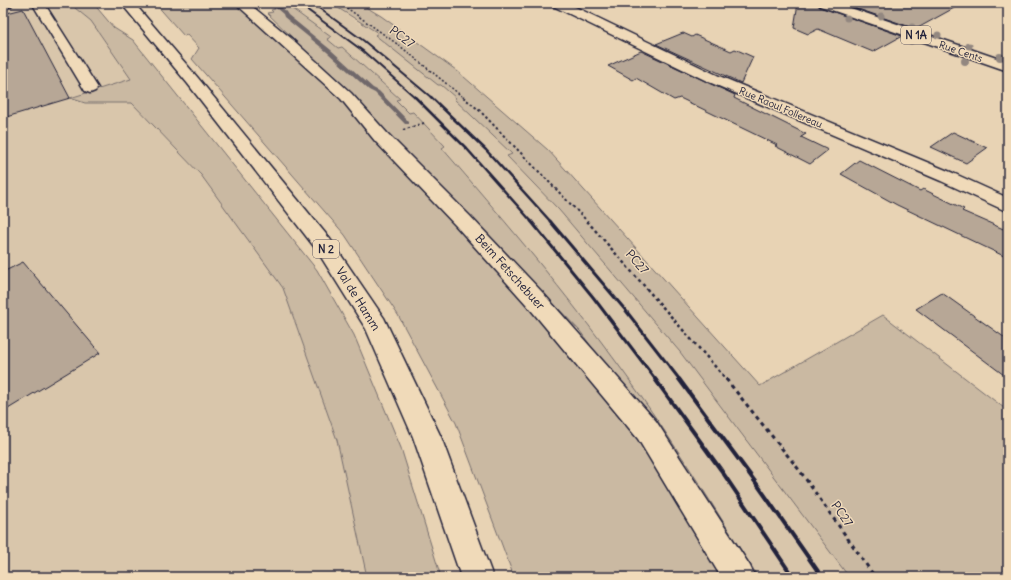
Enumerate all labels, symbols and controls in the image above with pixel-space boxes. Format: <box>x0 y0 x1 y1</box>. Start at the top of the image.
street label: PC27 <box>387 22 418 51</box>
road number: N 1A <box>901 26 931 44</box>
street label: Rue Cents <box>937 38 985 65</box>
street label: Rue Raoul Follereau <box>737 84 825 131</box>
street label: Beim Fetschebuer <box>472 231 548 313</box>
road number: N 2 <box>313 240 339 258</box>
street label: PC27 <box>623 246 652 277</box>
street label: Val de Hamm <box>333 264 384 334</box>
street label: PC27 <box>828 498 857 529</box>

